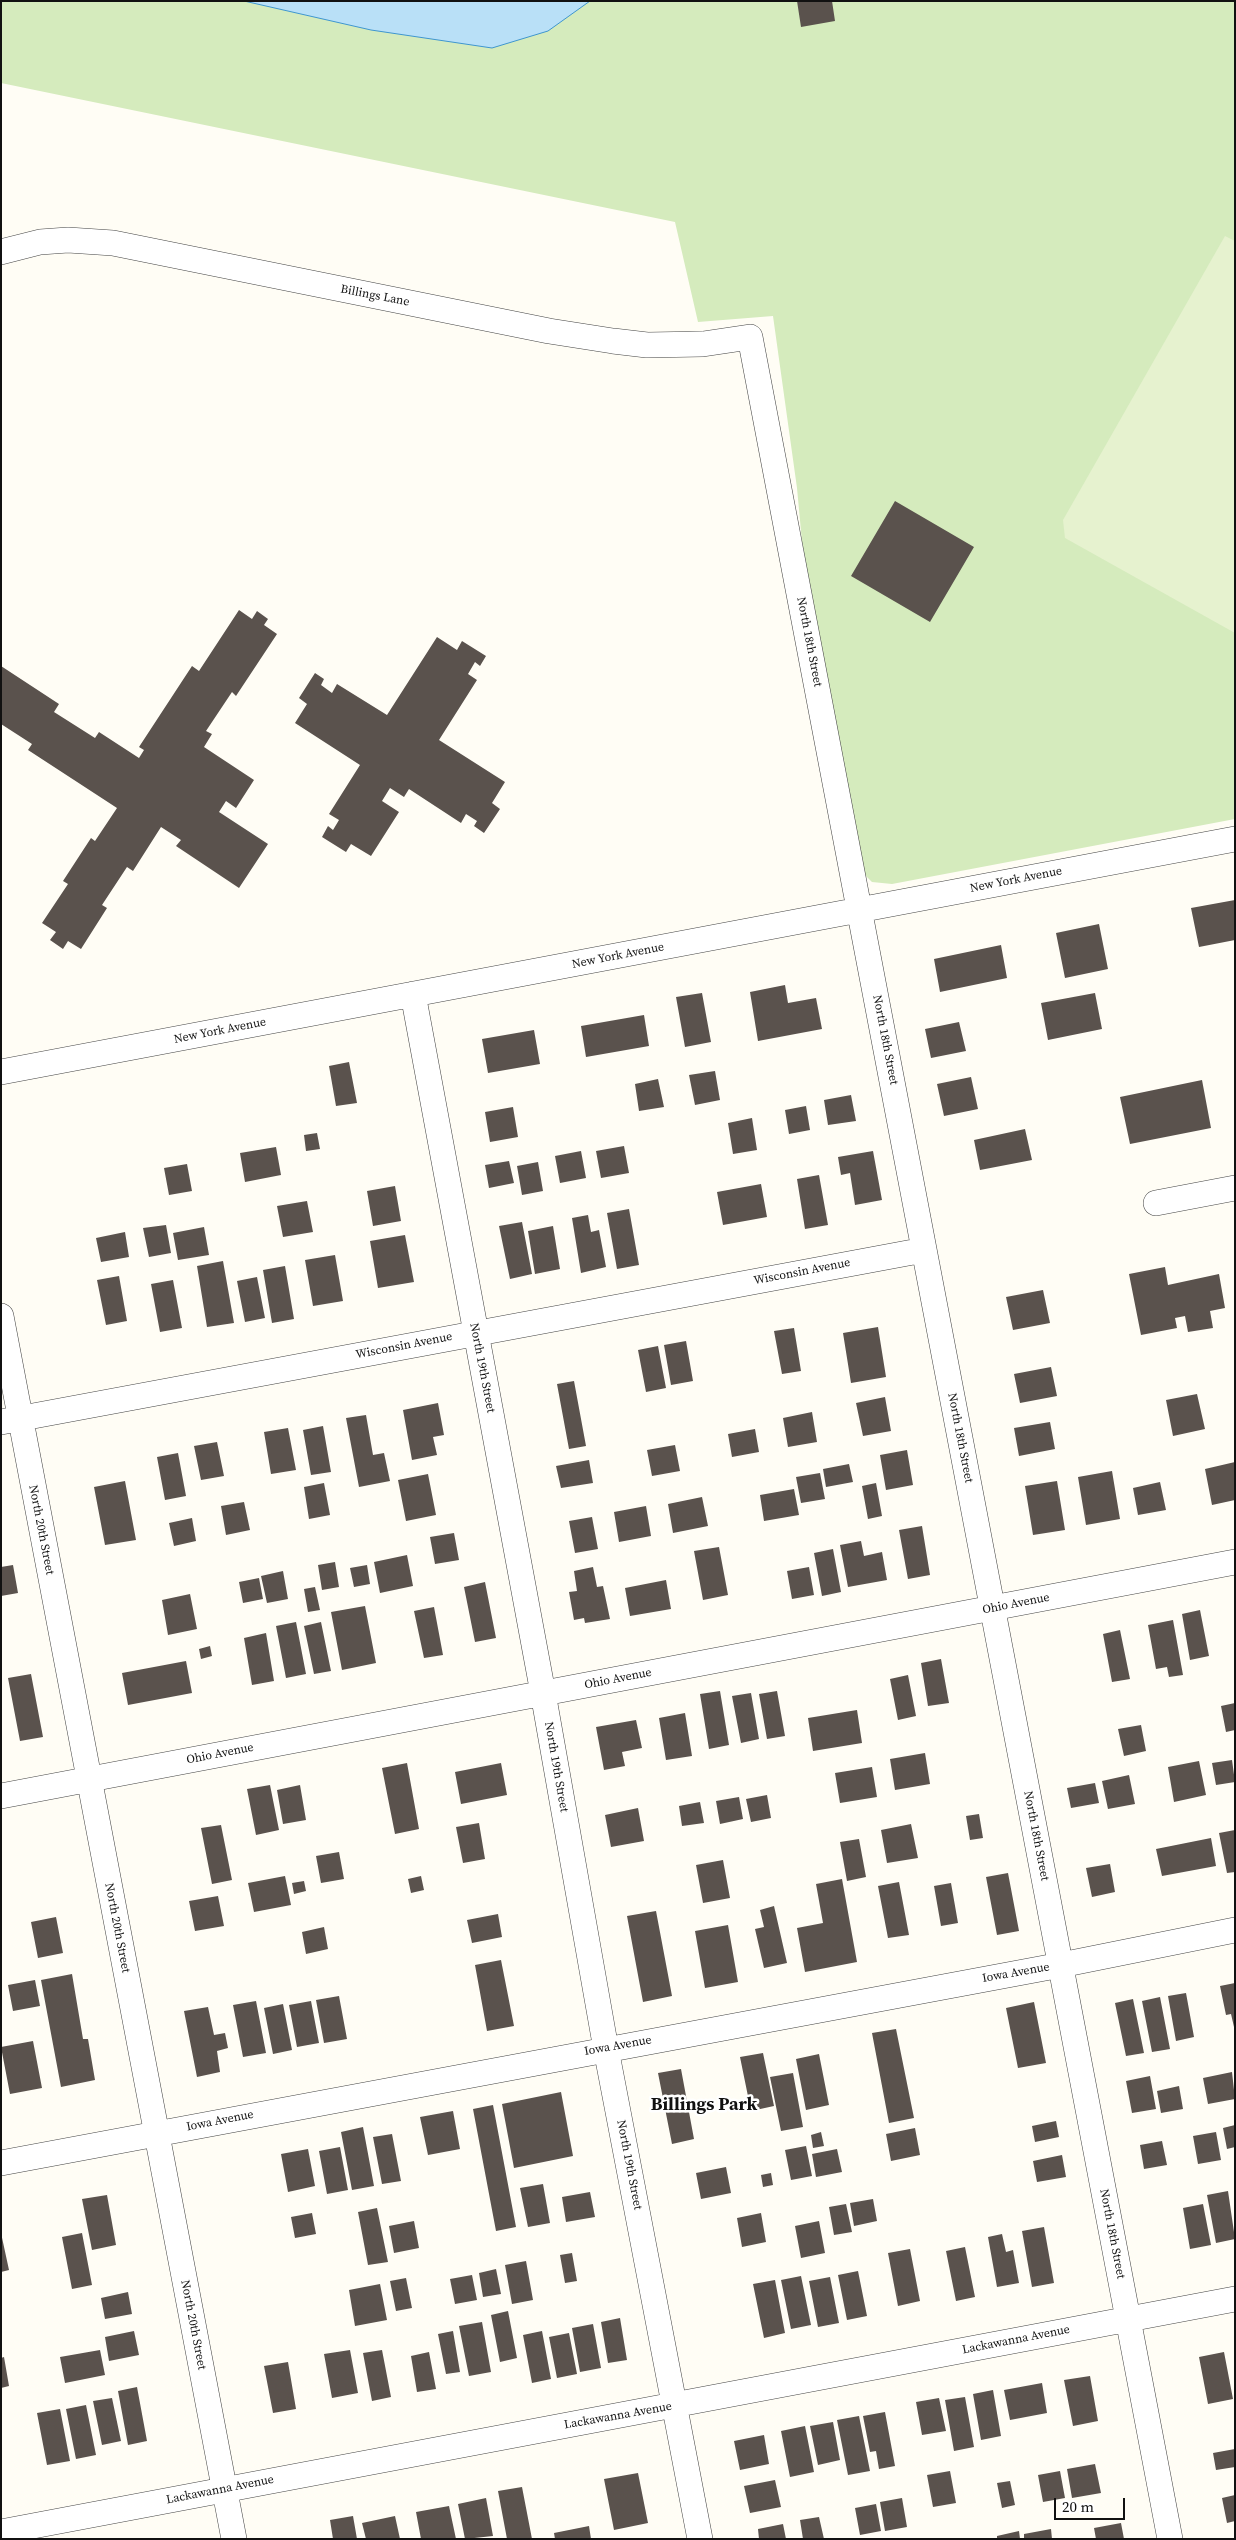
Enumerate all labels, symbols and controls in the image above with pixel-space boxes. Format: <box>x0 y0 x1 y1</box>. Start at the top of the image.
street label: Billings Lane <box>339 282 411 310</box>
street label: North 18th Street <box>793 596 825 688</box>
street label: New York Avenue <box>969 864 1063 896</box>
street label: New York Avenue <box>571 940 665 972</box>
street label: North 18th Street <box>869 994 901 1086</box>
street label: New York Avenue <box>173 1015 267 1047</box>
street label: Wisconsin Avenue <box>753 1256 851 1288</box>
street label: North 19th Street <box>466 1322 498 1414</box>
street label: Wisconsin Avenue <box>355 1330 453 1362</box>
street label: North 18th Street <box>944 1392 976 1484</box>
street label: North 20th Street <box>25 1484 57 1576</box>
street label: Ohio Avenue <box>981 1590 1051 1618</box>
street label: Ohio Avenue <box>583 1665 653 1693</box>
street label: North 19th Street <box>541 1721 571 1813</box>
street label: Ohio Avenue <box>185 1740 255 1768</box>
street label: North 18th Street <box>1020 1790 1052 1882</box>
street label: North 20th Street <box>101 1882 133 1974</box>
street label: Iowa Avenue <box>981 1960 1051 1986</box>
street label: Iowa Avenue <box>583 2033 653 2059</box>
district label: Billings Park <box>651 2094 757 2116</box>
street label: Iowa Avenue <box>185 2107 255 2135</box>
street label: North 19th Street <box>613 2119 645 2211</box>
street label: North 18th Street <box>1096 2188 1128 2280</box>
street label: North 20th Street <box>177 2279 209 2371</box>
street label: Lackawanna Avenue <box>961 2323 1071 2357</box>
street label: Lackawanna Avenue <box>563 2399 673 2433</box>
street label: Lackawanna Avenue <box>165 2473 275 2507</box>
scale bar <box>1056 2488 1127 2520</box>
text: 20 m <box>1062 2496 1094 2517</box>

